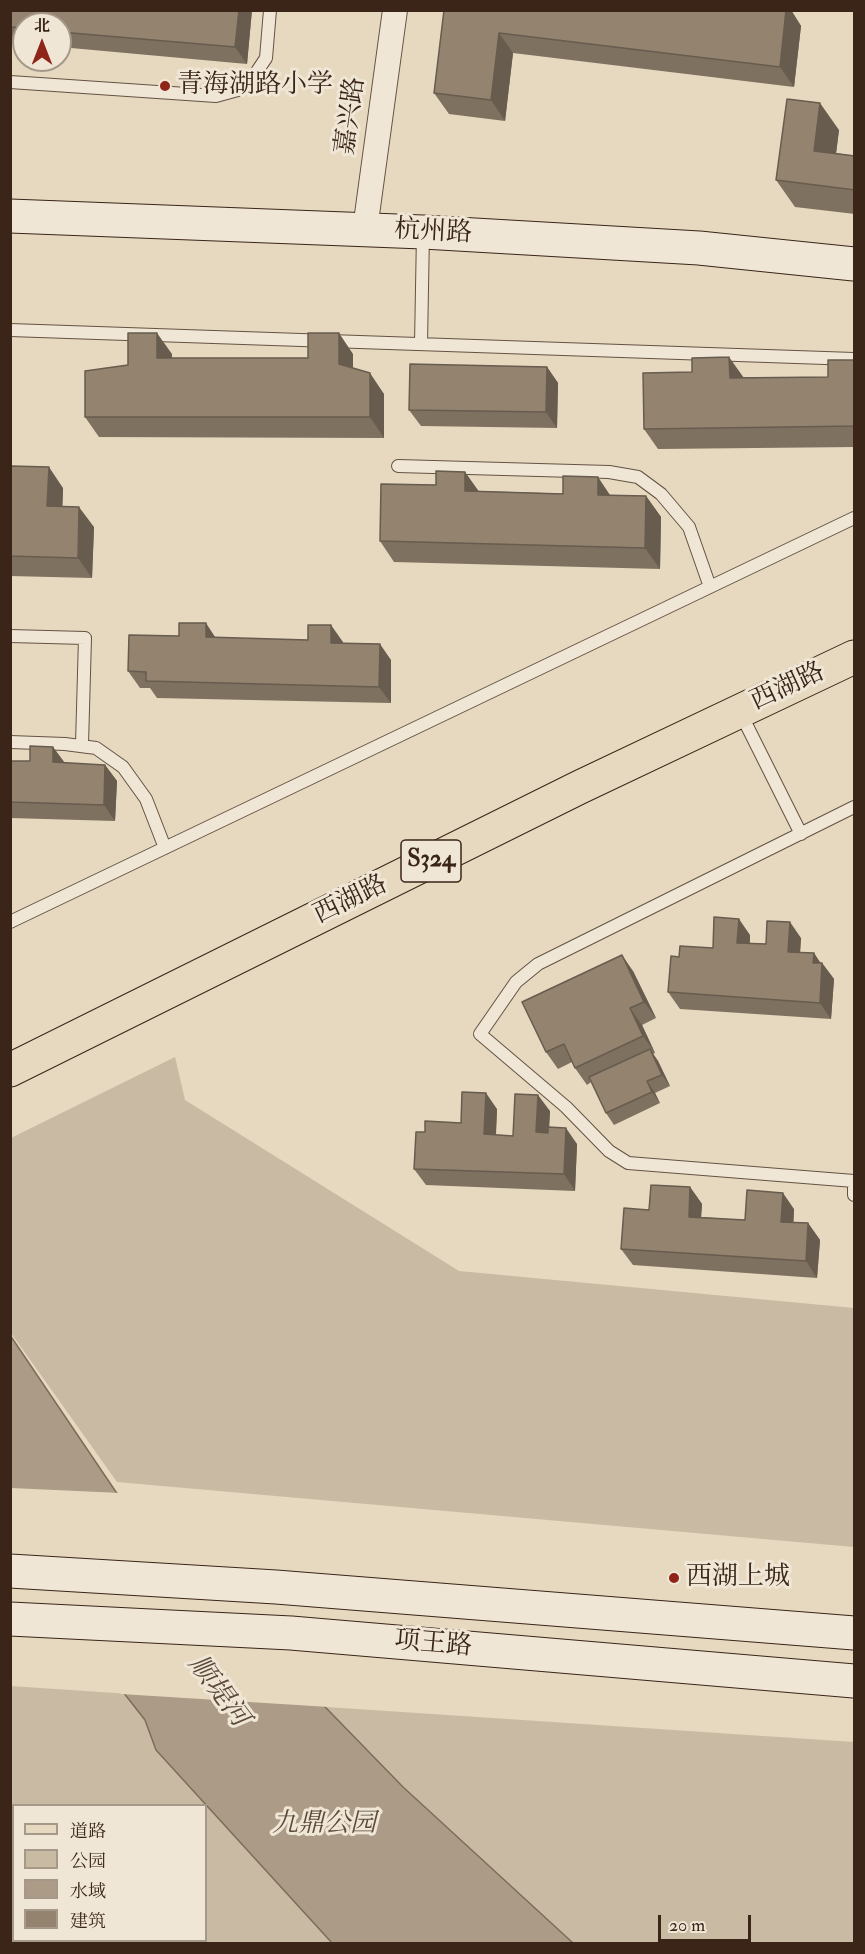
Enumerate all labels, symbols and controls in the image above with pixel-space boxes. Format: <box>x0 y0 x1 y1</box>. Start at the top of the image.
north arrow <box>12 12 72 72</box>
text: 北 <box>34 16 50 36</box>
place label: 青海湖路小学 <box>177 70 333 102</box>
street label: 嘉兴路 <box>331 75 373 157</box>
marker: 青海湖路小学 <box>158 79 172 93</box>
street label: 杭州路 <box>393 215 473 251</box>
street label: 西湖路 <box>746 657 830 719</box>
road number: S324 <box>401 840 461 882</box>
street label: 西湖路 <box>309 870 393 932</box>
place label: 西湖上城 <box>686 1562 790 1594</box>
marker: 西湖上城 <box>667 1571 681 1585</box>
street label: 项王路 <box>393 1626 473 1664</box>
water label: 顺堤河 <box>180 1650 254 1734</box>
legend <box>12 1804 207 1942</box>
park label: 九鼎公园 <box>272 1809 376 1841</box>
text: 道路 <box>70 1820 106 1843</box>
text: 公园 <box>70 1850 106 1873</box>
text: 水域 <box>70 1880 106 1903</box>
scale bar <box>661 1903 754 1941</box>
text: 建筑 <box>70 1910 106 1933</box>
text: 20 m <box>669 1914 705 1937</box>

